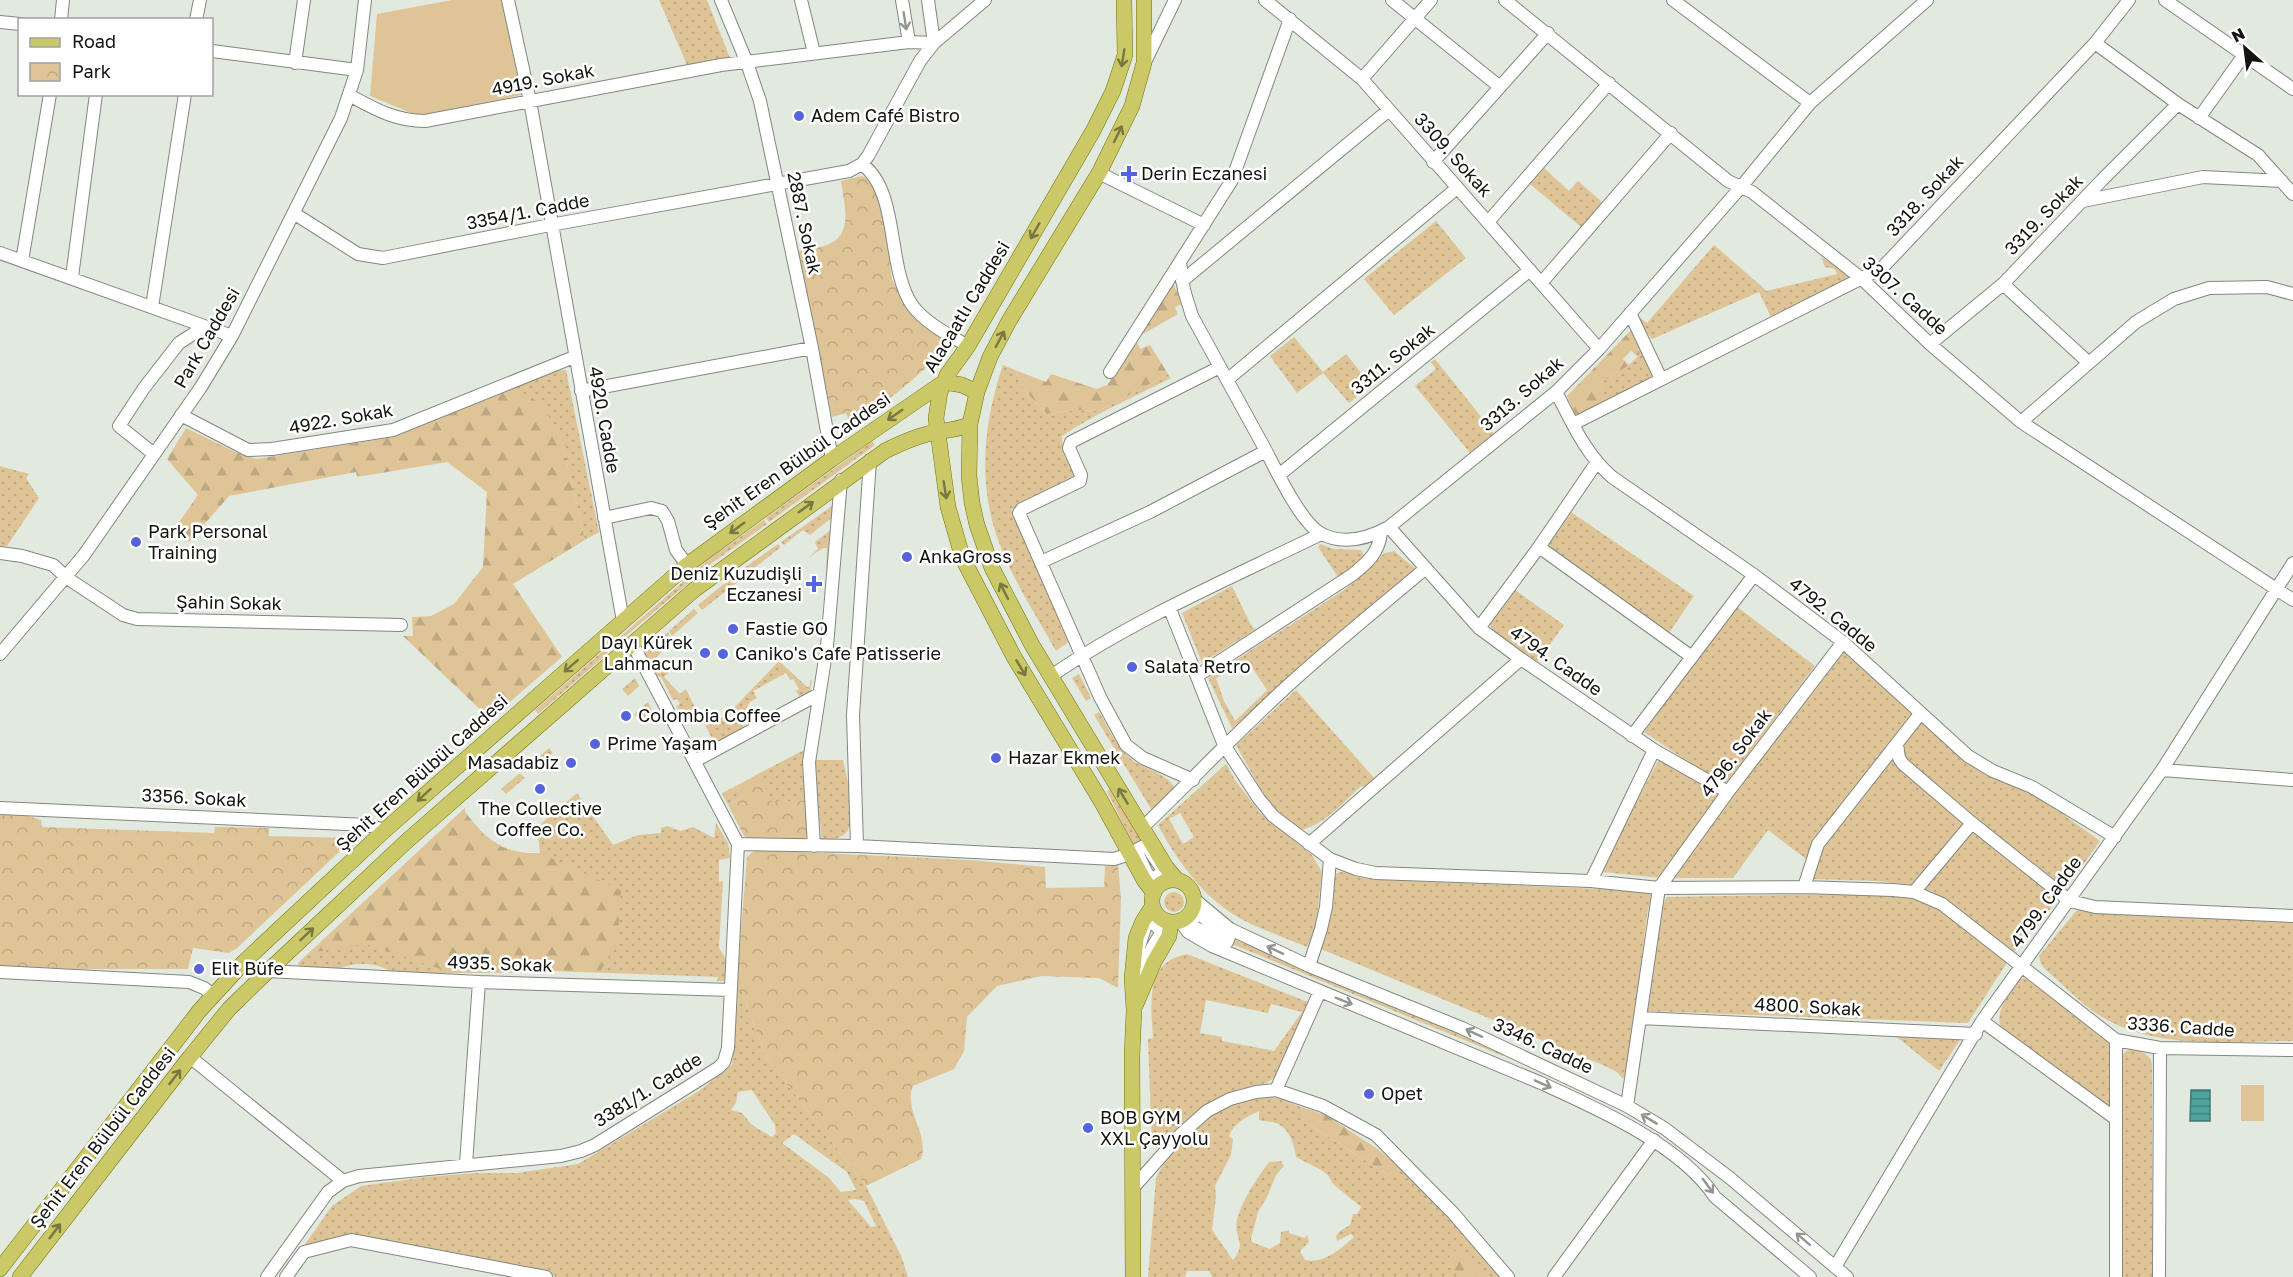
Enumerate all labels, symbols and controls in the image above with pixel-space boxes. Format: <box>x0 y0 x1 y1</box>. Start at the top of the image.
one-way arrow <box>900 11 911 30</box>
legend <box>18 18 213 96</box>
north arrow <box>2215 18 2275 78</box>
text: N <box>2228 23 2248 46</box>
text: Road <box>72 30 116 52</box>
one-way arrow <box>1118 48 1129 68</box>
street label: 4919. Sokak <box>490 58 596 100</box>
text: Park <box>72 60 111 82</box>
place label: Adem Café Bistro <box>811 104 960 126</box>
street label: 3309. Sokak <box>1410 108 1497 201</box>
marker: Adem Café Bistro <box>792 109 806 123</box>
one-way arrow <box>1113 125 1125 143</box>
street label: 3318. Sokak <box>1881 150 1968 241</box>
place label: Derin Eczanesi <box>1141 162 1267 184</box>
marker: Derin Eczanesi <box>1122 167 1136 181</box>
street label: 2887. Sokak <box>783 169 827 276</box>
street label: 3319. Sokak <box>2000 170 2087 259</box>
street label: 3354/1. Cadde <box>464 188 591 234</box>
one-way arrow <box>1029 222 1041 239</box>
street label: Alacaatlı Caddesi <box>918 237 1014 376</box>
street label: 3307. Cadde <box>1859 251 1953 339</box>
street label: Park Caddesi <box>168 283 244 392</box>
street label: 3311. Sokak <box>1346 318 1439 399</box>
one-way arrow <box>995 330 1006 348</box>
street label: 3313. Sokak <box>1475 351 1567 435</box>
street label: 4920. Cadde <box>585 365 625 475</box>
street label: Şehit Eren Bülbül Caddesi <box>699 387 894 533</box>
street label: 4922. Sokak <box>287 398 395 438</box>
one-way arrow <box>888 409 904 421</box>
one-way arrow <box>940 479 951 499</box>
one-way arrow <box>797 500 813 513</box>
place label: Park Personal Training <box>148 520 268 563</box>
one-way arrow <box>729 522 745 534</box>
marker: Park Personal Training <box>129 535 143 549</box>
place label: AnkaGross <box>919 545 1012 567</box>
marker: AnkaGross <box>900 550 914 564</box>
place label: Deniz Kuzudişli Eczanesi <box>670 562 802 605</box>
street label: 4792. Cadde <box>1785 572 1882 656</box>
marker: Deniz Kuzudişli Eczanesi <box>807 577 821 591</box>
one-way arrow <box>998 583 1010 600</box>
street label: Şahin Sokak <box>176 590 282 614</box>
place label: Fastie GO <box>745 617 828 639</box>
street label: 4794. Cadde <box>1506 620 1607 700</box>
marker: Fastie GO <box>726 622 740 636</box>
place label: Dayı Kürek Lahmacun <box>601 631 693 674</box>
place label: Caniko's Cafe Patisserie <box>735 642 941 664</box>
marker: Dayı Kürek Lahmacun <box>698 646 712 660</box>
marker: Caniko's Cafe Patisserie <box>716 647 730 661</box>
place label: Salata Retro <box>1144 655 1251 677</box>
one-way arrow <box>564 659 579 673</box>
one-way arrow <box>1015 659 1027 676</box>
marker: Salata Retro <box>1125 660 1139 674</box>
street label: Şehit Eren Bülbül Caddesi <box>331 689 512 855</box>
place label: Colombia Coffee <box>638 704 781 726</box>
street label: 4796. Sokak <box>1695 704 1776 801</box>
marker: Colombia Coffee <box>619 709 633 723</box>
place label: Prime Yaşam <box>607 732 717 754</box>
marker: Prime Yaşam <box>588 737 602 751</box>
place label: Hazar Ekmek <box>1008 746 1120 768</box>
place label: Masadabiz <box>467 751 559 773</box>
marker: Hazar Ekmek <box>989 751 1003 765</box>
marker: Masadabiz <box>564 756 578 770</box>
marker: The Collective Coffee Co. <box>533 782 547 796</box>
street label: 3356. Sokak <box>141 783 247 811</box>
one-way arrow <box>417 788 432 802</box>
one-way arrow <box>1117 788 1129 805</box>
place label: The Collective Coffee Co. <box>478 797 602 840</box>
street label: 4799. Cadde <box>2005 852 2086 951</box>
one-way arrow <box>300 927 315 941</box>
one-way arrow <box>1266 944 1284 955</box>
street label: 4935. Sokak <box>447 950 553 976</box>
place label: Elit Büfe <box>211 957 284 979</box>
marker: Elit Büfe <box>192 962 206 976</box>
street label: 4800. Sokak <box>1754 992 1862 1020</box>
one-way arrow <box>1335 996 1353 1007</box>
street label: 3336. Cadde <box>2127 1011 2235 1041</box>
street label: 3346. Cadde <box>1490 1012 1597 1078</box>
one-way arrow <box>1466 1027 1484 1039</box>
street label: Şehit Eren Bülbül Caddesi <box>25 1042 180 1232</box>
street label: 3381/1. Cadde <box>589 1047 705 1131</box>
one-way arrow <box>168 1069 181 1085</box>
one-way arrow <box>1534 1079 1552 1090</box>
place label: Opet <box>1381 1082 1423 1104</box>
marker: Opet <box>1362 1087 1376 1101</box>
place label: BOB GYM XXL Çayyolu <box>1100 1106 1209 1149</box>
one-way arrow <box>1641 1113 1658 1125</box>
marker: BOB GYM XXL Çayyolu <box>1081 1121 1095 1135</box>
one-way arrow <box>1701 1178 1714 1194</box>
one-way arrow <box>49 1223 61 1239</box>
one-way arrow <box>1796 1232 1811 1246</box>

